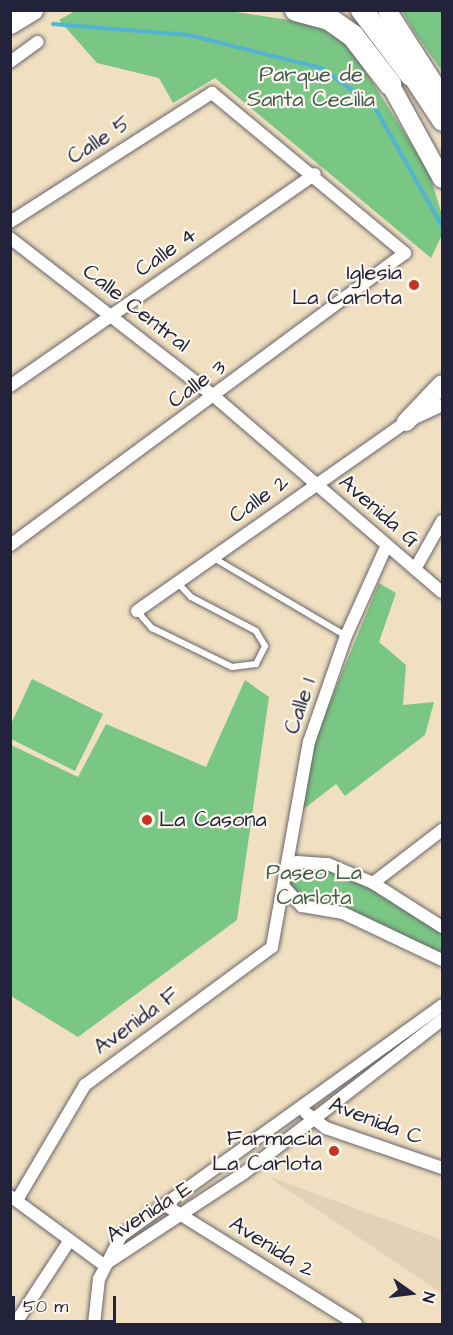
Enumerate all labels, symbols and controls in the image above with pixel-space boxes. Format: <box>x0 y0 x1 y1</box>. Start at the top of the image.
park label: Parque de Santa Cecilia <box>247 61 375 112</box>
street label: Calle 5 <box>62 110 136 170</box>
street label: Calle 4 <box>130 221 202 283</box>
street label: Calle Central <box>77 258 195 358</box>
place label: Iglesia La Carlota <box>292 259 402 310</box>
marker: Iglesia La Carlota <box>407 278 421 292</box>
street label: Calle 3 <box>163 354 231 414</box>
street label: Calle 2 <box>224 469 294 529</box>
street label: Avenida G <box>333 469 425 553</box>
street label: Calle 1 <box>279 675 321 737</box>
place label: La Casona <box>159 807 267 833</box>
marker: La Casona <box>140 813 154 827</box>
park label: Paseo La Carlota <box>266 859 362 910</box>
street label: Avenida F <box>88 981 184 1061</box>
street label: Avenida C <box>325 1091 427 1151</box>
place label: Farmacia La Carlota <box>212 1125 322 1176</box>
marker: Farmacia La Carlota <box>327 1144 341 1158</box>
street label: Avenida E <box>101 1175 197 1249</box>
street label: Avenida 2 <box>224 1210 320 1284</box>
north arrow <box>381 1263 441 1323</box>
scale bar <box>15 1284 118 1322</box>
text: N <box>417 1290 440 1305</box>
text: 50 m <box>23 1294 68 1319</box>

